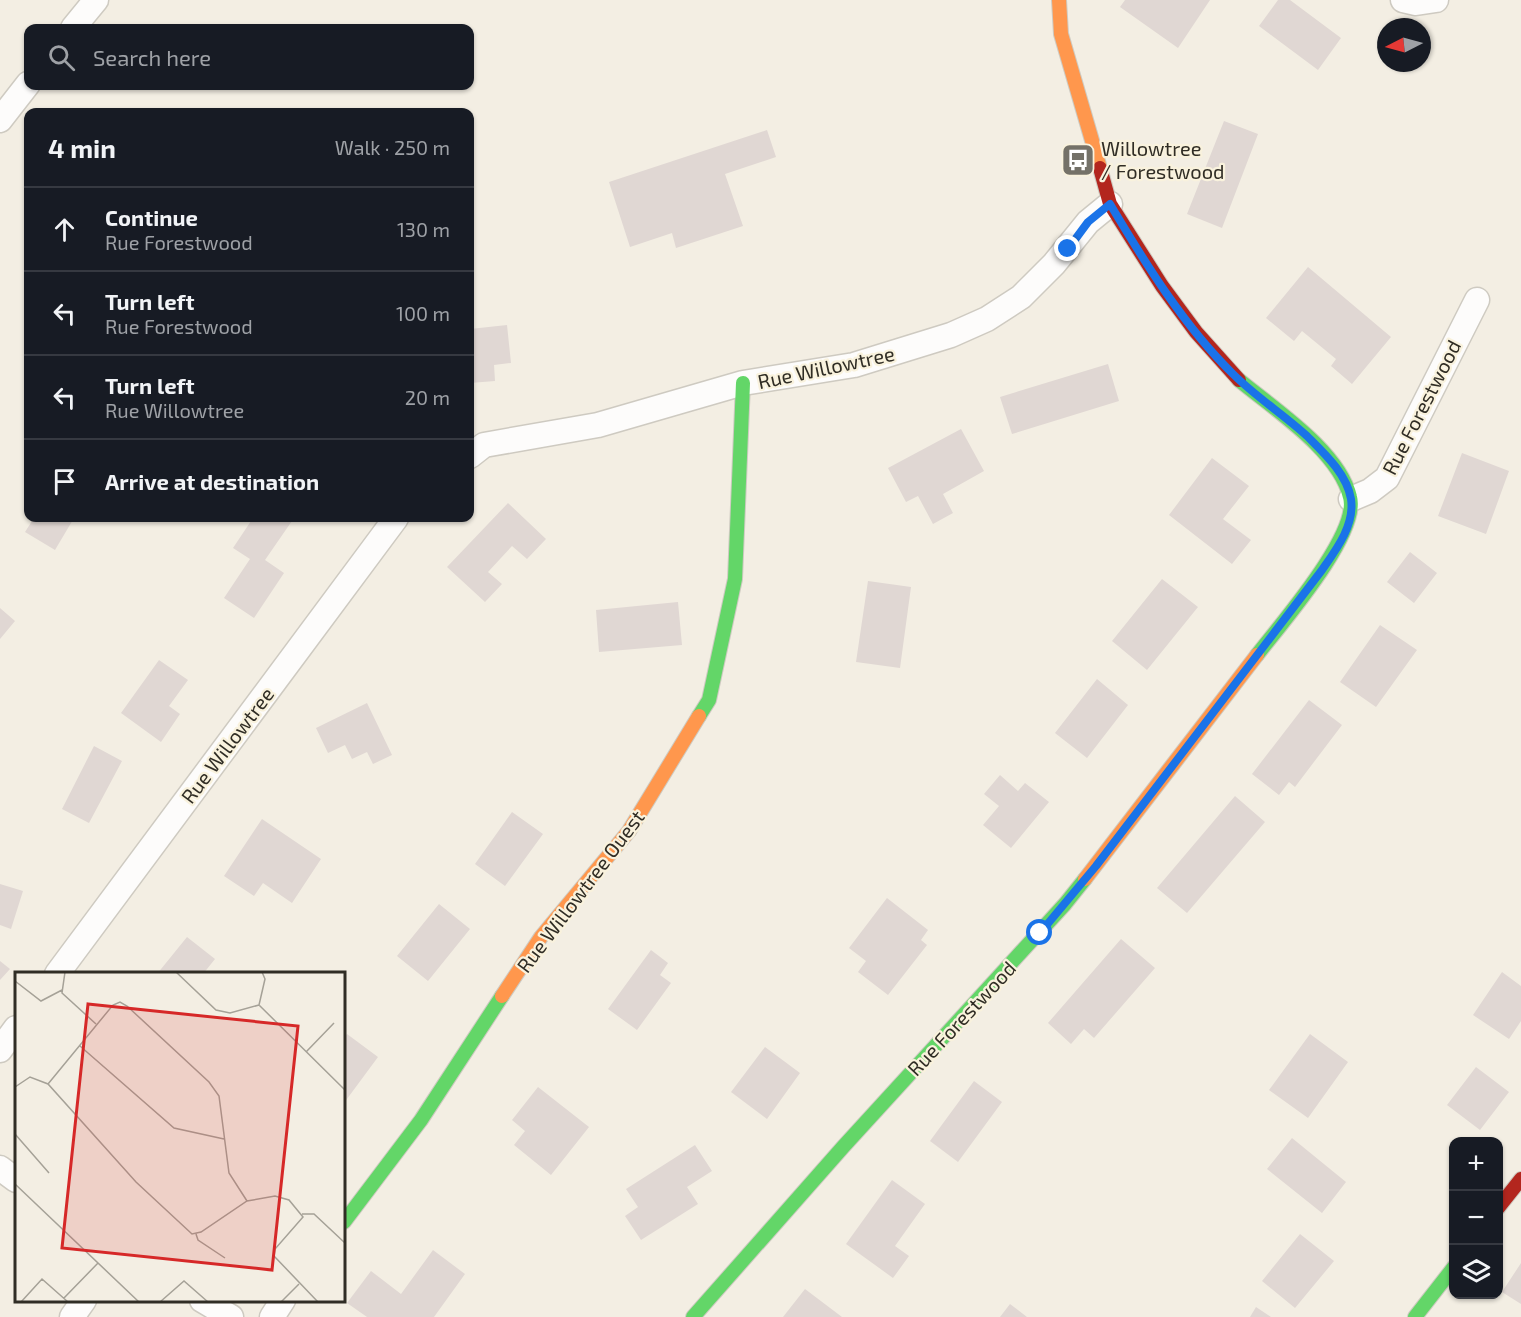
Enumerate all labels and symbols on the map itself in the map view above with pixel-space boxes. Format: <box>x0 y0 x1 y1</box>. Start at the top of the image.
north arrow <box>1377 18 1431 72</box>
place label: Willowtree / Forestwood <box>1101 136 1225 183</box>
bus stop icon: Willowtree / Forestwood <box>1060 142 1096 178</box>
route end <box>1054 235 1080 261</box>
street label: Rue Forestwood <box>1377 336 1465 478</box>
street label: Rue Willowtree <box>755 341 897 393</box>
street label: Rue Willowtree <box>176 682 278 808</box>
street label: Rue Willowtree Ouest <box>511 805 649 977</box>
route start <box>1026 919 1052 945</box>
street label: Rue Forestwood <box>902 956 1020 1080</box>
inset map <box>15 972 345 1302</box>

